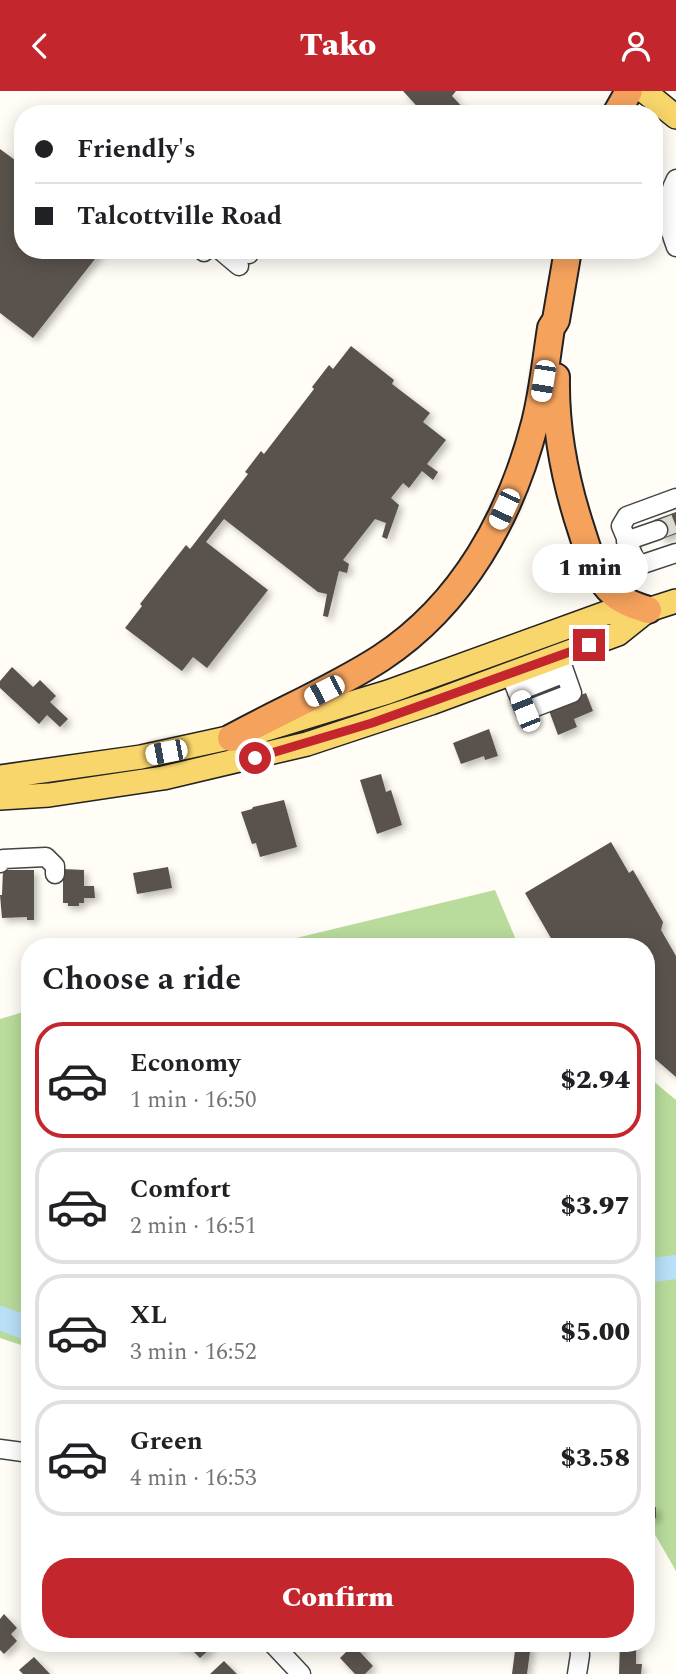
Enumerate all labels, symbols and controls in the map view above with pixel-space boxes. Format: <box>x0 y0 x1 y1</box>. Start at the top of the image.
text: Tako <box>300 21 376 70</box>
icon: back <box>21 27 59 65</box>
icon: person <box>617 27 655 65</box>
text: Friendly's <box>77 129 196 169</box>
text: Talcottville Road <box>77 196 282 236</box>
car <box>530 359 557 403</box>
car <box>486 486 523 532</box>
callout: 1 min <box>531 543 647 593</box>
text: 1 min <box>558 551 622 586</box>
route end <box>573 629 605 661</box>
car <box>301 672 348 710</box>
car <box>508 688 543 734</box>
car <box>144 738 189 766</box>
route start <box>239 742 271 774</box>
text: Choose a ride <box>42 955 241 1004</box>
text: Economy <box>130 1043 240 1083</box>
icon: car <box>46 1049 109 1112</box>
text: $2.94 <box>560 1060 630 1100</box>
text: 1 min · 16:50 <box>130 1083 257 1118</box>
text: Comfort <box>130 1169 231 1209</box>
icon: car <box>46 1175 109 1238</box>
text: $3.97 <box>560 1186 630 1226</box>
text: 2 min · 16:51 <box>130 1209 257 1244</box>
text: XL <box>130 1295 167 1335</box>
icon: car <box>46 1301 109 1364</box>
text: $5.00 <box>560 1312 630 1352</box>
text: 3 min · 16:52 <box>130 1335 257 1370</box>
text: Green <box>130 1421 203 1461</box>
icon: car <box>46 1427 109 1490</box>
text: $3.58 <box>560 1438 630 1478</box>
text: 4 min · 16:53 <box>130 1461 257 1496</box>
button: Confirm <box>42 1558 634 1638</box>

